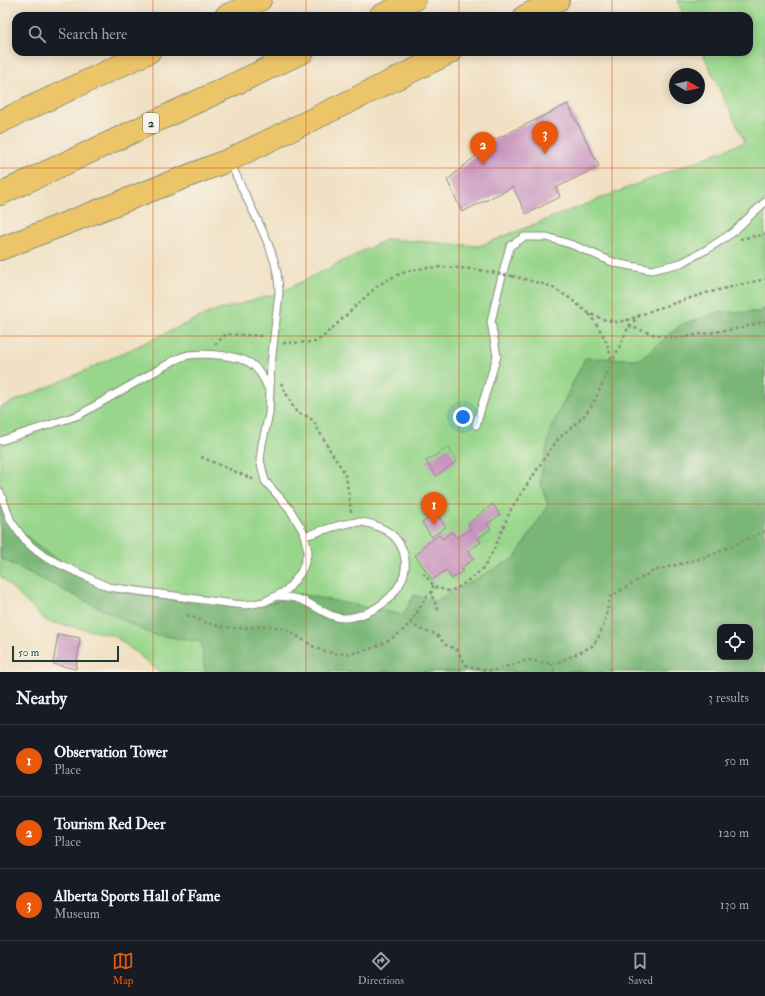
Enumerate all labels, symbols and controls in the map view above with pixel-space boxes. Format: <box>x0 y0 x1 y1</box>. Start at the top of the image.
search box <box>12 12 753 56</box>
icon: search <box>26 23 48 45</box>
text: Search here <box>58 25 127 44</box>
north arrow <box>669 68 705 104</box>
road number: 2 <box>143 113 159 133</box>
pin: 3 <box>532 121 558 154</box>
pin: 2 <box>470 132 496 165</box>
your location <box>453 407 473 427</box>
pin: 1 <box>421 492 447 525</box>
map controls <box>717 624 753 660</box>
button: locate <box>717 624 753 660</box>
scale bar <box>12 644 119 663</box>
text: 50 m <box>18 646 39 659</box>
text: Nearby <box>16 688 67 709</box>
text: 3 results <box>708 690 749 706</box>
text: Observation Tower <box>54 743 168 762</box>
text: 1 <box>27 753 31 769</box>
text: 50 m <box>724 753 749 769</box>
text: Place <box>54 762 81 778</box>
text: Tourism Red Deer <box>54 815 165 834</box>
text: 2 <box>26 825 32 841</box>
text: 120 m <box>718 825 749 841</box>
text: Place <box>54 834 81 850</box>
text: Alberta Sports Hall of Fame <box>54 887 220 906</box>
text: 3 <box>27 897 32 913</box>
text: 130 m <box>720 897 749 913</box>
text: Museum <box>54 906 100 922</box>
tab: Map <box>112 950 134 987</box>
tab: Directions <box>358 950 404 987</box>
tab: Saved <box>628 950 653 987</box>

